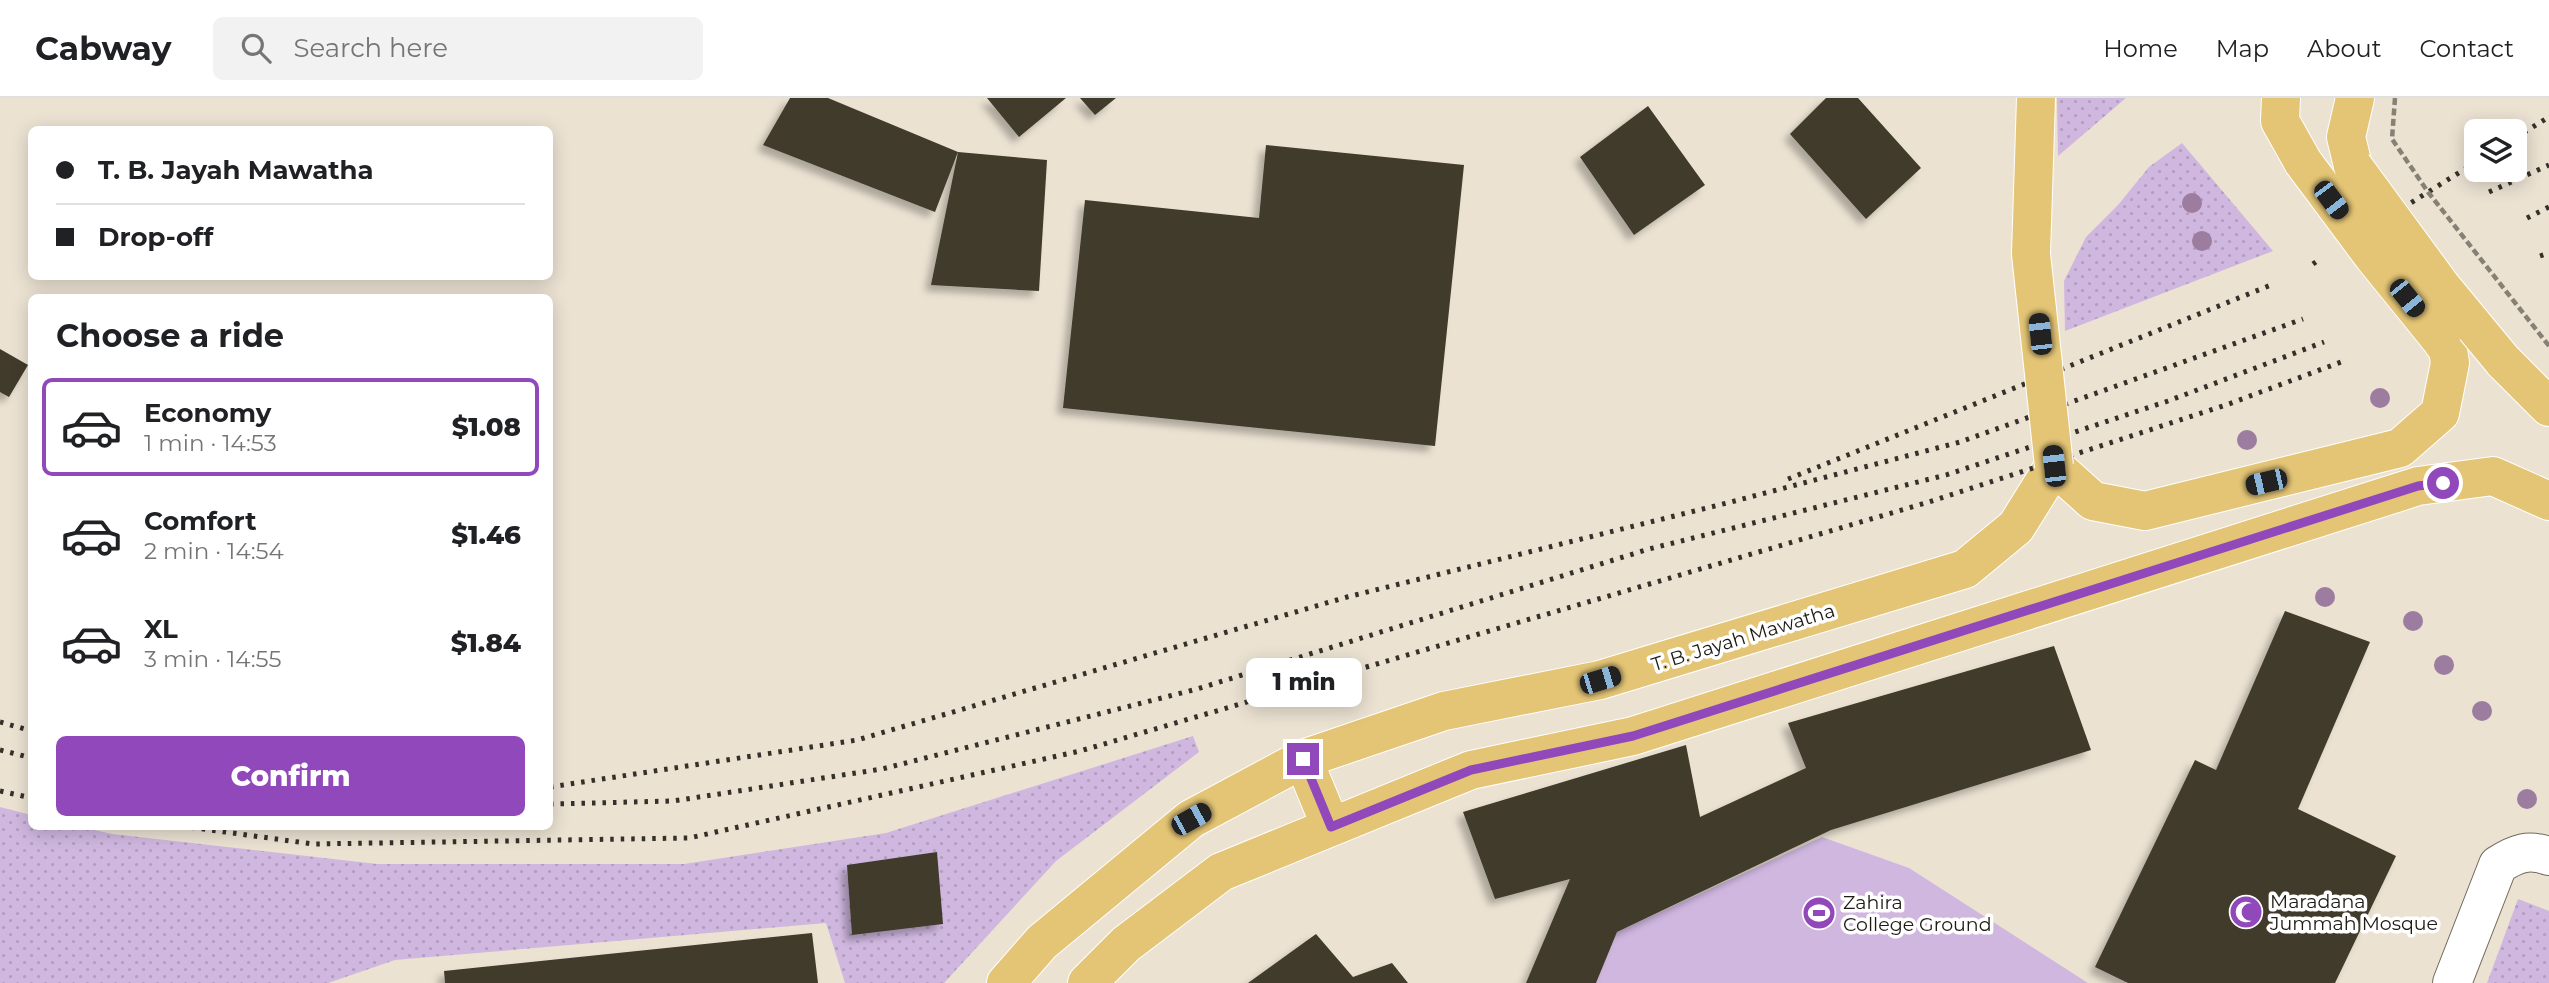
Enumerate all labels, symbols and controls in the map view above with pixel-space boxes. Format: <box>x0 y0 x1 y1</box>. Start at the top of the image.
search box <box>213 17 703 80</box>
text: Cabway <box>35 28 171 68</box>
icon: search <box>237 29 275 67</box>
text: Search here <box>293 32 448 64</box>
text: Home <box>2103 34 2178 63</box>
text: Map <box>2216 34 2269 63</box>
text: About <box>2307 34 2381 63</box>
text: Contact <box>2419 34 2514 63</box>
map controls <box>2464 119 2527 182</box>
button: layers <box>2464 119 2527 182</box>
text: T. B. Jayah Mawatha <box>98 154 374 186</box>
car <box>2310 177 2353 223</box>
text: Drop-off <box>98 221 213 253</box>
car <box>2386 275 2429 321</box>
car <box>2028 312 2053 356</box>
text: Choose a ride <box>56 316 284 355</box>
icon: car <box>60 396 123 459</box>
text: Economy <box>144 397 271 429</box>
text: $1.08 <box>452 411 521 443</box>
text: 1 min · 14:53 <box>144 429 277 457</box>
car <box>2042 444 2067 488</box>
car <box>2244 467 2289 497</box>
route start <box>2427 467 2459 499</box>
icon: car <box>60 504 123 567</box>
text: Comfort <box>144 505 256 537</box>
text: $1.46 <box>451 519 521 551</box>
text: 2 min · 14:54 <box>144 537 284 565</box>
street label: T. B. Jayah Mawatha <box>1649 599 1838 676</box>
icon: car <box>60 612 123 675</box>
text: XL <box>144 613 178 645</box>
text: $1.84 <box>451 627 521 659</box>
text: 3 min · 14:55 <box>144 645 281 673</box>
callout: 1 min <box>1245 658 1361 706</box>
car <box>1577 664 1624 696</box>
text: 1 min <box>1272 668 1336 696</box>
button: Confirm <box>56 736 525 816</box>
route end <box>1287 743 1319 775</box>
car <box>1168 800 1215 838</box>
place label: Maradana Jummah Mosque <box>2269 890 2438 935</box>
place label: Zahira College Ground <box>1843 891 1992 936</box>
mosque icon: Maradana Jummah Mosque <box>2227 893 2265 931</box>
sports icon: Zahira College Ground <box>1800 894 1838 932</box>

